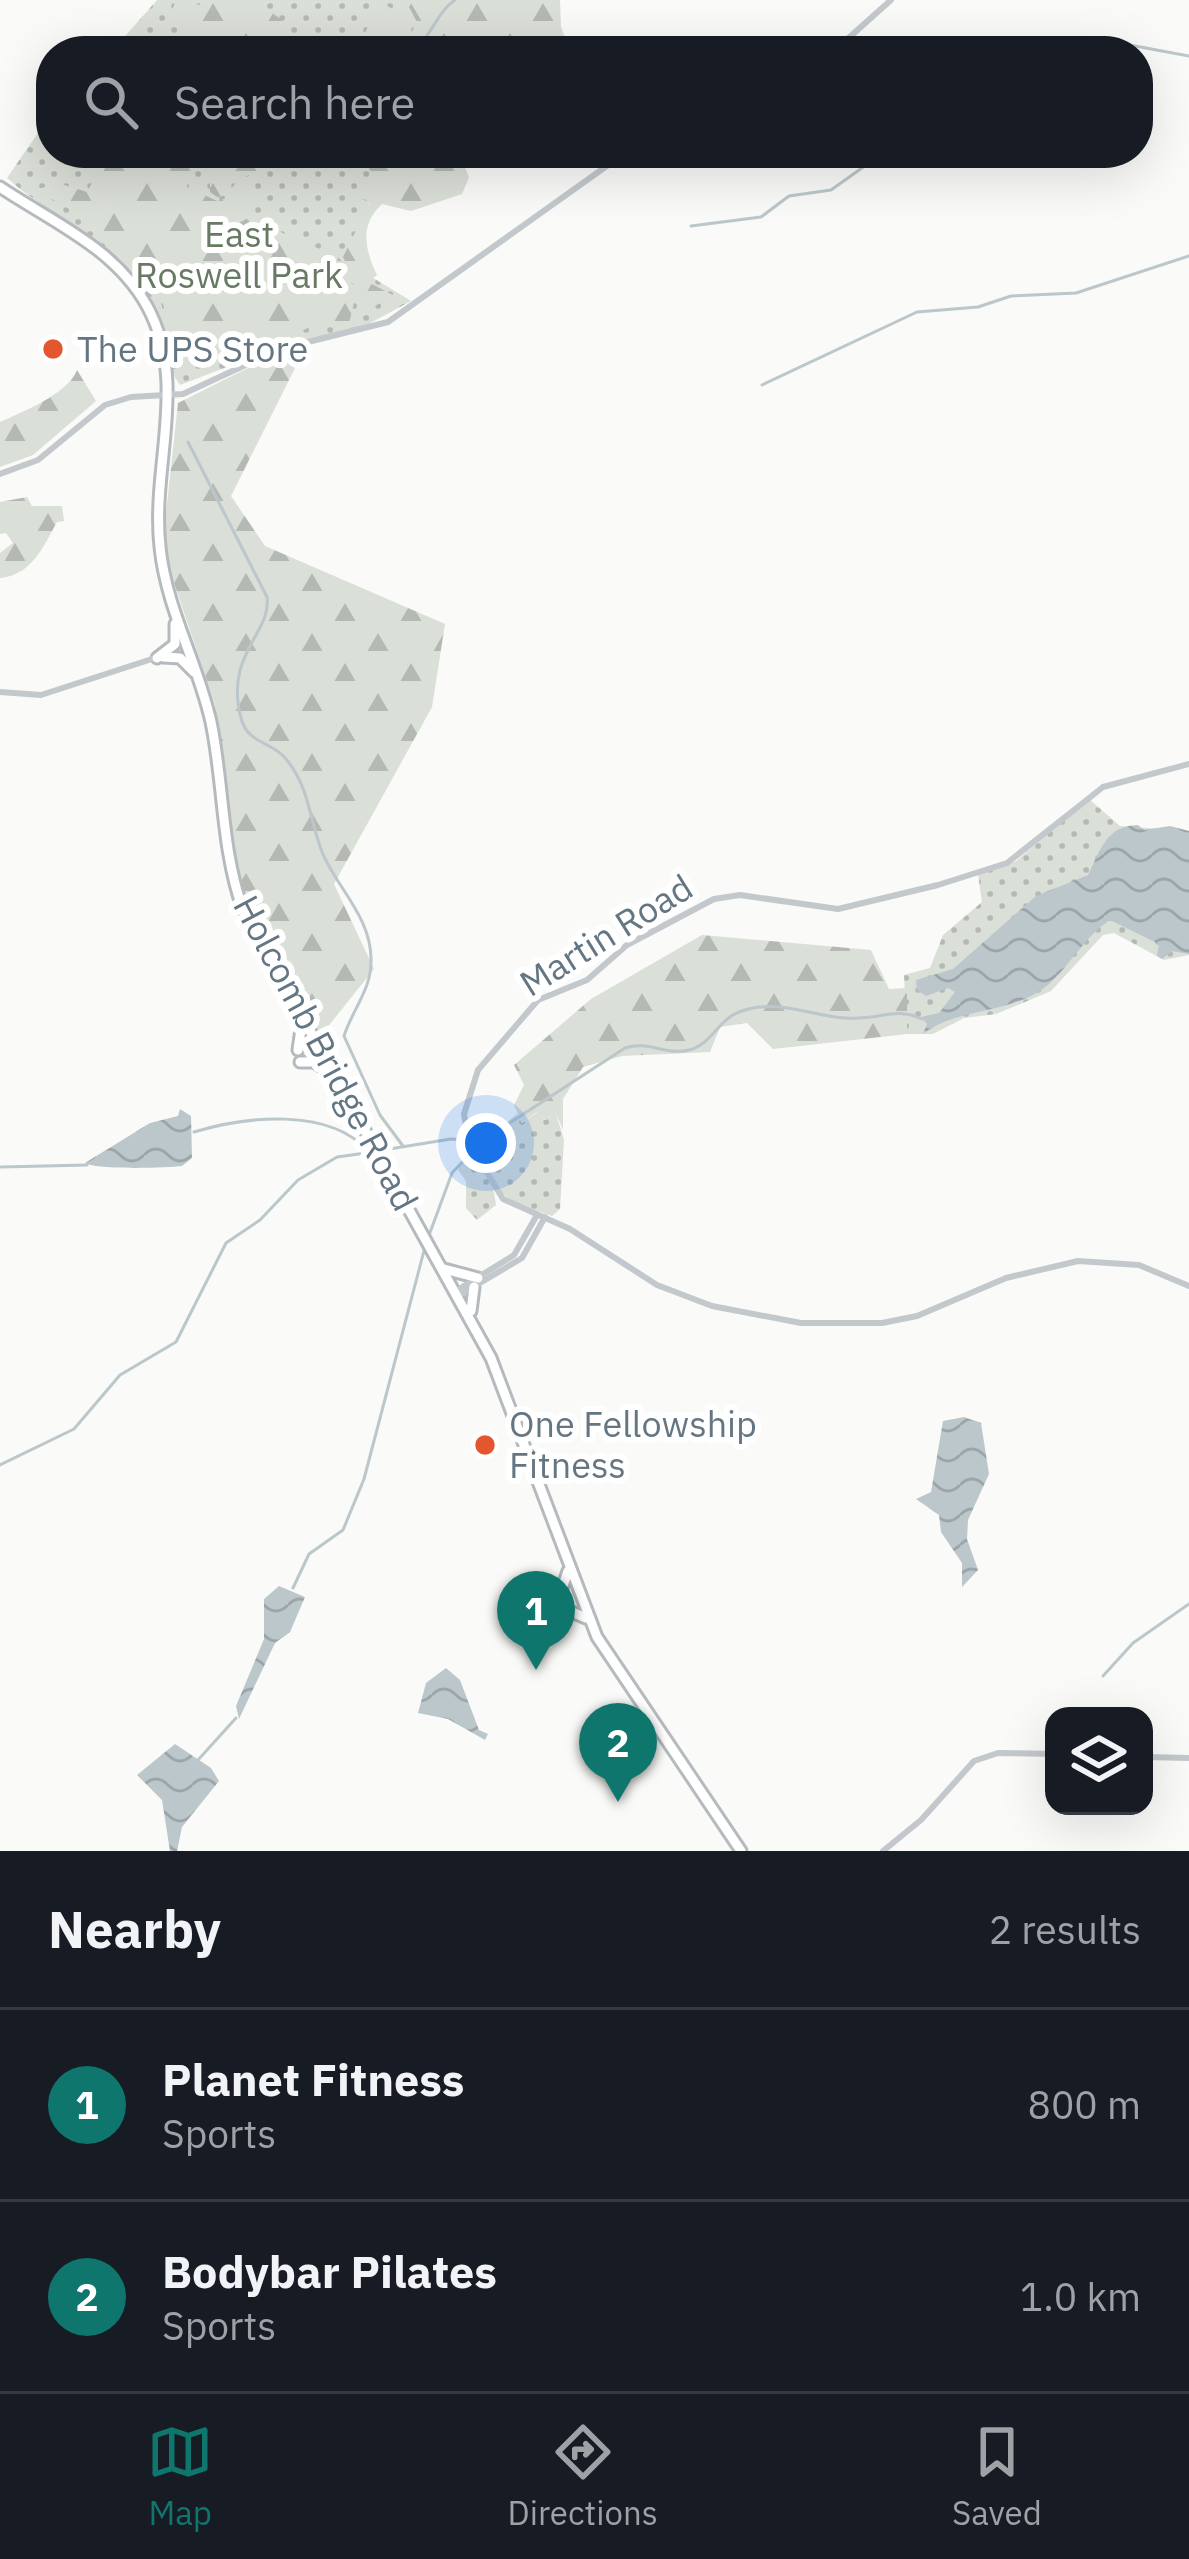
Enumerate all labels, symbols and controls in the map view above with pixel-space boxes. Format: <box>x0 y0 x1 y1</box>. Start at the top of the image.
search box <box>36 36 1153 168</box>
icon: search <box>78 69 144 135</box>
text: Search here <box>174 73 415 131</box>
park label: East Roswell Park <box>135 210 343 298</box>
place label: The UPS Store <box>77 325 308 372</box>
marker: The UPS Store <box>40 336 66 362</box>
street label: Martin Road <box>511 863 701 1006</box>
street label: Holcomb Bridge Road <box>223 887 430 1219</box>
your location <box>456 1113 516 1173</box>
place label: One Fellowship Fitness <box>509 1400 757 1488</box>
marker: One Fellowship Fitness <box>472 1432 498 1458</box>
pin: 1 <box>497 1571 575 1670</box>
pin: 2 <box>579 1703 657 1802</box>
map controls <box>1045 1707 1153 1815</box>
button: layers <box>1045 1707 1153 1815</box>
text: Nearby <box>48 1896 221 1962</box>
text: 2 results <box>989 1904 1141 1955</box>
text: Planet Fitness <box>162 2050 464 2108</box>
text: 1 <box>75 2079 99 2130</box>
text: 800 m <box>1028 2079 1141 2130</box>
text: Sports <box>162 2108 276 2159</box>
text: Bodybar Pilates <box>162 2242 497 2300</box>
text: 2 <box>75 2271 99 2322</box>
text: 1.0 km <box>1020 2271 1141 2322</box>
text: Sports <box>162 2300 276 2351</box>
tab: Map <box>147 2419 213 2534</box>
tab: Directions <box>508 2419 658 2534</box>
tab: Saved <box>952 2419 1042 2534</box>

